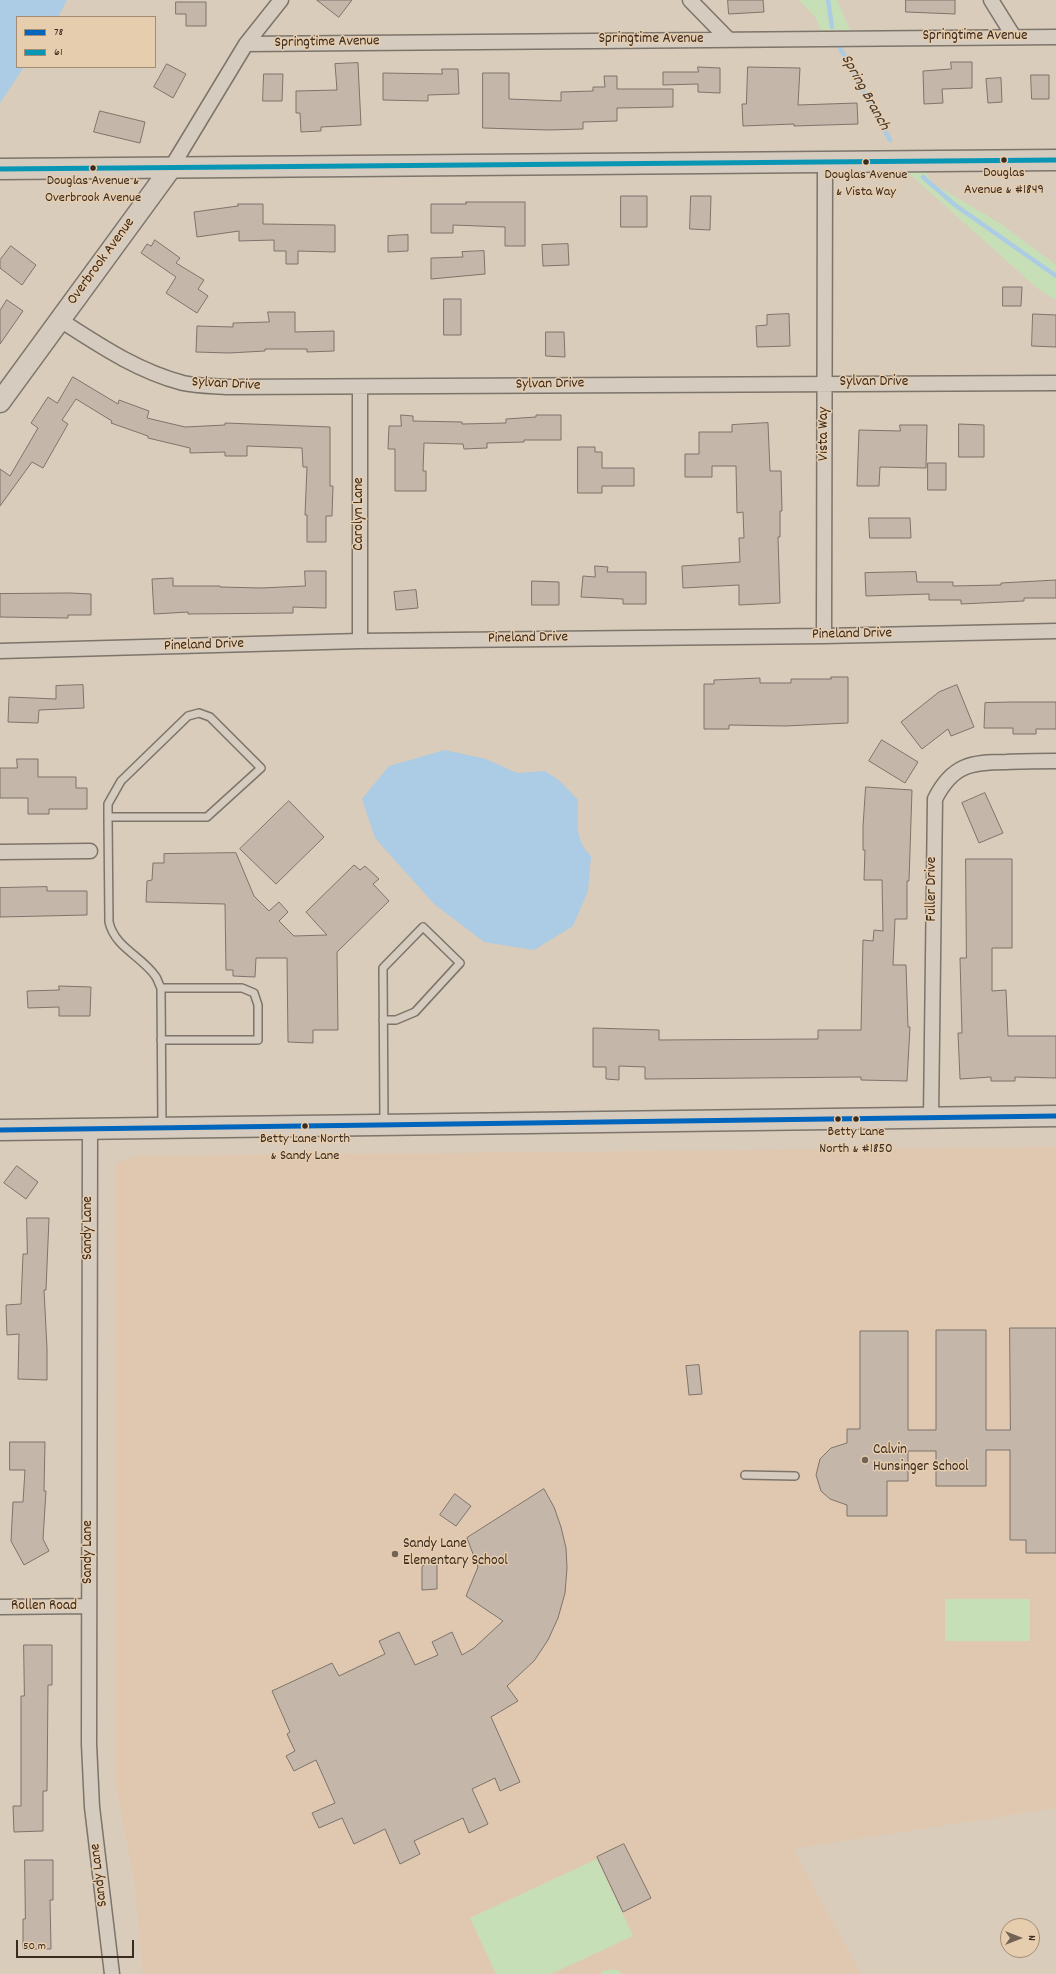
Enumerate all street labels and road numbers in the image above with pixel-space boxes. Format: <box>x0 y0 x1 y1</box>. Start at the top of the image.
street label: Springtime Avenue <box>923 28 1027 46</box>
street label: Springtime Avenue <box>599 31 703 49</box>
street label: Springtime Avenue <box>274 33 380 53</box>
street label: Overbrook Avenue <box>64 215 140 309</box>
street label: Sylvan Drive <box>191 374 261 396</box>
street label: Sylvan Drive <box>840 374 908 392</box>
street label: Sylvan Drive <box>515 375 585 395</box>
street label: Vista Way <box>816 407 834 461</box>
street label: Carolyn Lane <box>351 477 369 551</box>
street label: Pineland Drive <box>812 625 892 645</box>
street label: Pineland Drive <box>488 629 568 649</box>
street label: Pineland Drive <box>164 636 244 656</box>
street label: Fuller Drive <box>924 857 942 921</box>
street label: Sandy Lane <box>80 1196 98 1260</box>
street label: Sandy Lane <box>80 1520 98 1584</box>
street label: Rollen Road <box>11 1598 77 1616</box>
street label: Sandy Lane <box>87 1842 113 1908</box>

